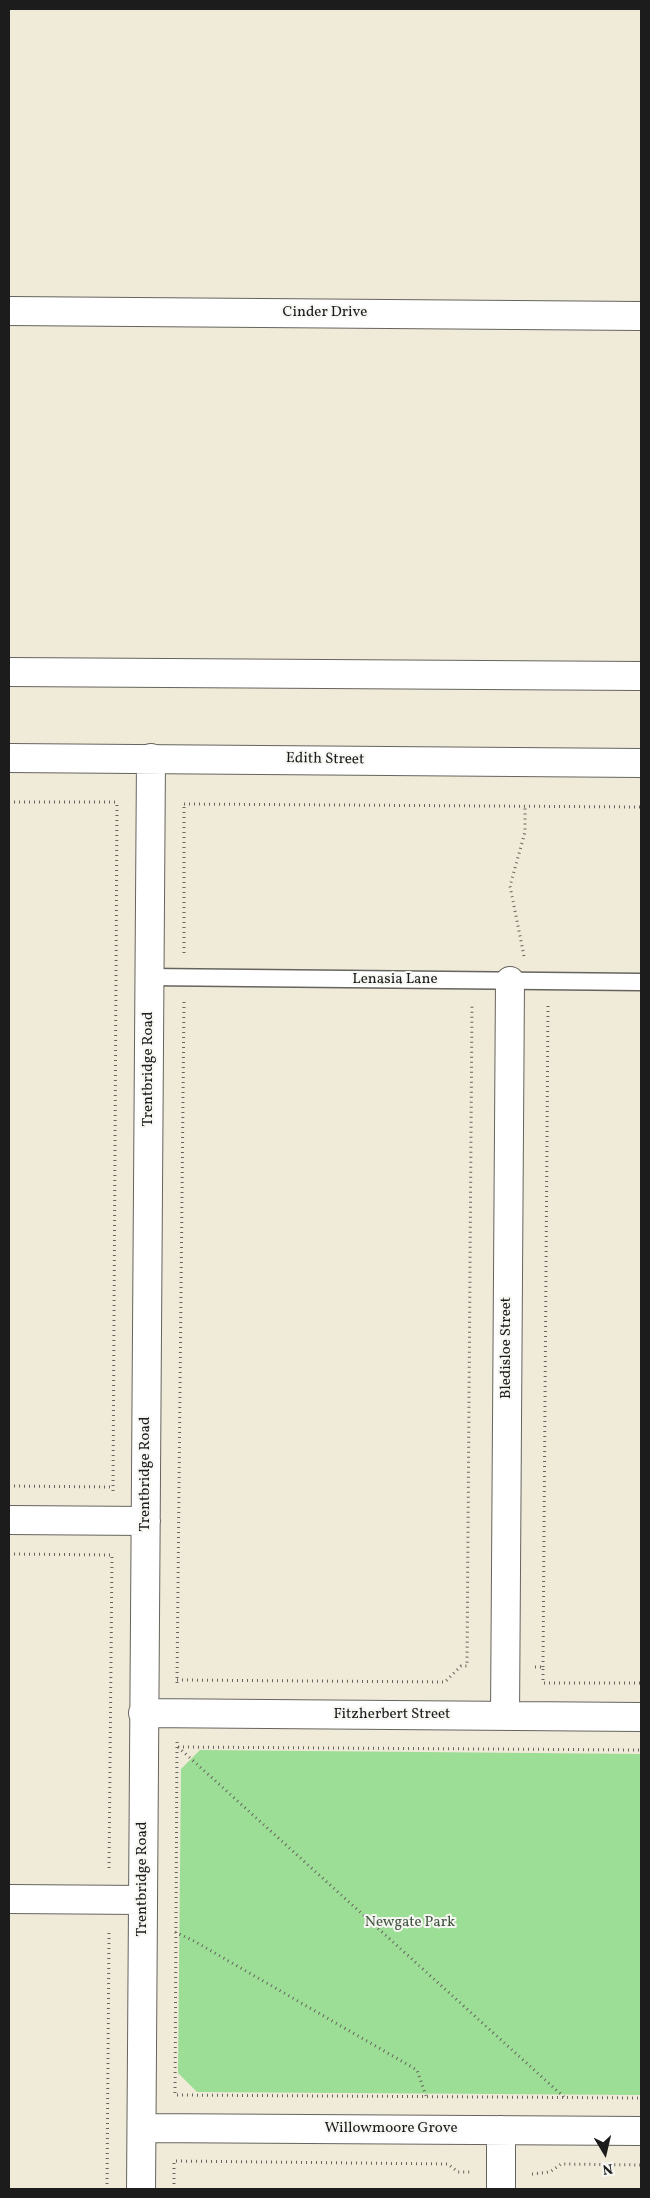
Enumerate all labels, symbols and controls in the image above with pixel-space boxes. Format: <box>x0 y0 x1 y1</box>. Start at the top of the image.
street label: Cinder Drive <box>283 304 367 322</box>
street label: Edith Street <box>286 750 364 770</box>
street label: Lenasia Lane <box>352 971 438 989</box>
street label: Trentbridge Road <box>140 1012 158 1126</box>
street label: Bledisloe Street <box>498 1297 516 1399</box>
street label: Trentbridge Road <box>137 1417 155 1531</box>
street label: Fitzherbert Street <box>334 1706 450 1724</box>
street label: Trentbridge Road <box>134 1822 152 1936</box>
park label: Newgate Park <box>365 1914 455 1932</box>
street label: Willowmoore Grove <box>324 2120 458 2138</box>
north arrow <box>580 2128 630 2178</box>
text: N <box>601 2158 614 2178</box>

